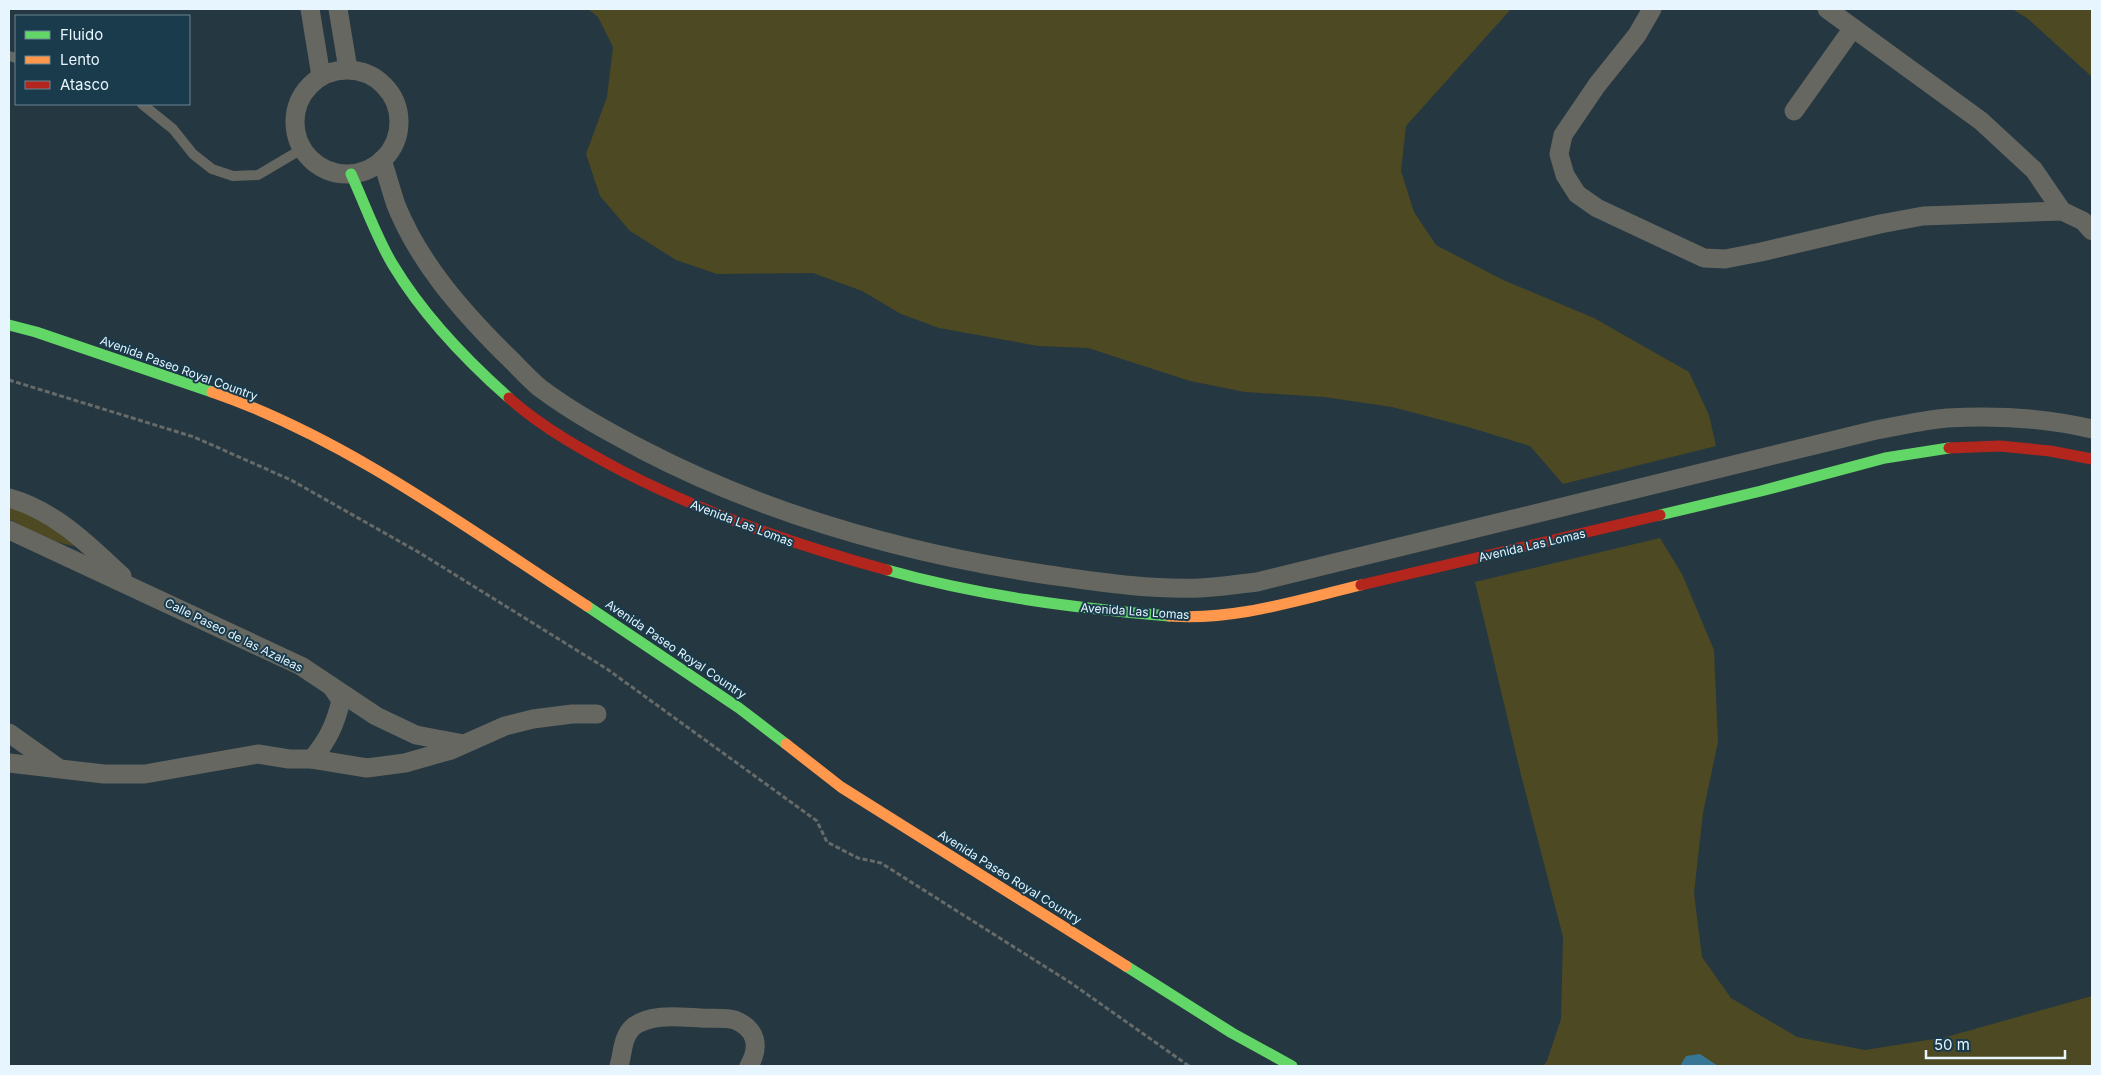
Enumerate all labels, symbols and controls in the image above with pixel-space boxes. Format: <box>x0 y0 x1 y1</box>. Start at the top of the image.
legend <box>15 15 190 105</box>
text: Fluido <box>60 25 103 44</box>
text: Lento <box>60 50 100 69</box>
text: Atasco <box>60 75 109 94</box>
street label: Avenida Paseo Royal Country <box>98 332 260 404</box>
street label: Avenida Las Lomas <box>688 496 796 550</box>
street label: Avenida Las Lomas <box>1477 525 1587 565</box>
street label: Calle Paseo de las Azaleas <box>162 595 306 675</box>
street label: Avenida Paseo Royal Country <box>603 596 749 702</box>
street label: Avenida Las Lomas <box>1080 600 1190 622</box>
street label: Avenida Paseo Royal Country <box>935 827 1085 928</box>
scale bar <box>1926 1028 2065 1060</box>
text: 50 m <box>1934 1035 1970 1054</box>

